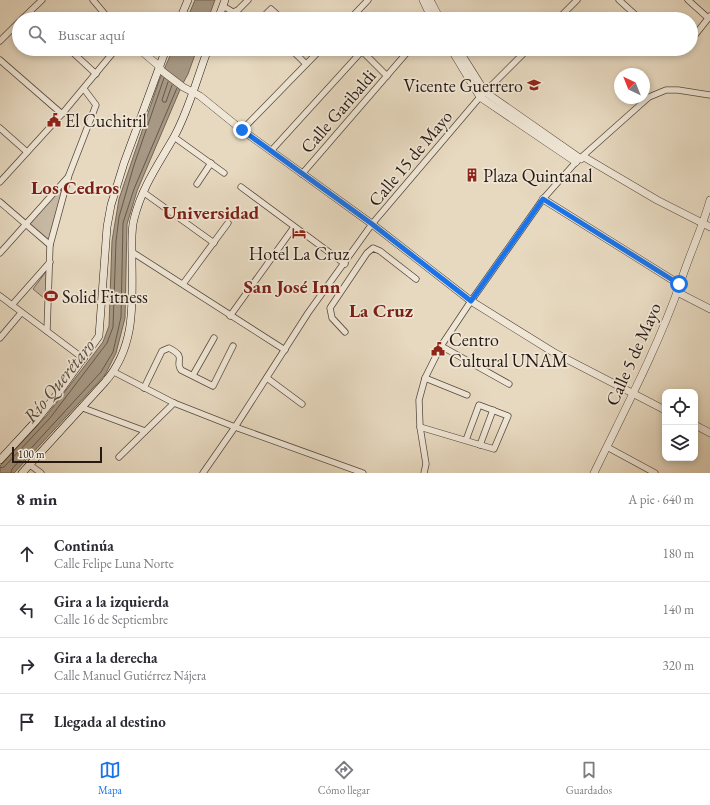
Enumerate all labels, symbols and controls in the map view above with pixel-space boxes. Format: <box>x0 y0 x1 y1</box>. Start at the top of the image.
search box <box>12 12 698 56</box>
icon: search <box>26 23 48 45</box>
text: Buscar aquí <box>58 25 125 44</box>
street label: Calle Garibaldi <box>295 64 381 158</box>
north arrow <box>614 68 650 104</box>
place label: Vicente Guerrero <box>403 74 523 97</box>
school or university icon: Vicente Guerrero <box>526 77 542 93</box>
street label: Calle 15 de Mayo <box>363 105 457 211</box>
place label: El Cuchitril <box>65 109 147 132</box>
public building icon: El Cuchitril <box>46 112 62 128</box>
route end <box>233 121 251 139</box>
place label: Plaza Quintanal <box>483 164 593 187</box>
building icon: Plaza Quintanal <box>464 167 480 183</box>
district label: Los Cedros <box>31 175 119 200</box>
district label: Universidad <box>163 200 260 225</box>
hotel icon: Hotel La Cruz <box>291 225 307 241</box>
place label: Hotel La Cruz <box>249 242 349 265</box>
district label: San José Inn <box>243 274 341 299</box>
route start <box>670 275 688 293</box>
place label: Solid Fitness <box>62 285 148 308</box>
sports icon: Solid Fitness <box>43 288 59 304</box>
district label: La Cruz <box>349 298 413 323</box>
street label: Calle 5 de Mayo <box>600 299 666 409</box>
place label: Centro Cultural UNAM <box>449 328 568 372</box>
water label: Río Querétaro <box>18 334 100 428</box>
public building icon: Centro Cultural UNAM <box>430 341 446 357</box>
map controls <box>662 389 698 461</box>
button: locate <box>662 389 698 425</box>
button: layers <box>662 425 698 461</box>
scale bar <box>12 445 102 464</box>
text: 100 m <box>18 447 45 461</box>
text: 8 min <box>16 488 57 510</box>
text: A pie · 640 m <box>628 491 694 508</box>
text: Continúa <box>54 536 114 555</box>
icon: ahead <box>16 543 38 565</box>
text: 180 m <box>663 545 694 562</box>
text: Calle Felipe Luna Norte <box>54 555 174 572</box>
text: Gira a la izquierda <box>54 592 169 611</box>
icon: left <box>16 599 38 621</box>
text: 140 m <box>663 601 694 618</box>
text: Calle 16 de Septiembre <box>54 611 168 628</box>
text: Gira a la derecha <box>54 648 158 667</box>
icon: right <box>16 655 38 677</box>
text: 320 m <box>663 657 694 674</box>
text: Calle Manuel Gutiérrez Nájera <box>54 667 206 684</box>
icon: arrive <box>16 711 38 733</box>
text: Llegada al destino <box>54 712 166 731</box>
tab: Mapa <box>98 759 122 797</box>
tab: Cómo llegar <box>318 759 370 797</box>
tab: Guardados <box>566 759 612 797</box>

